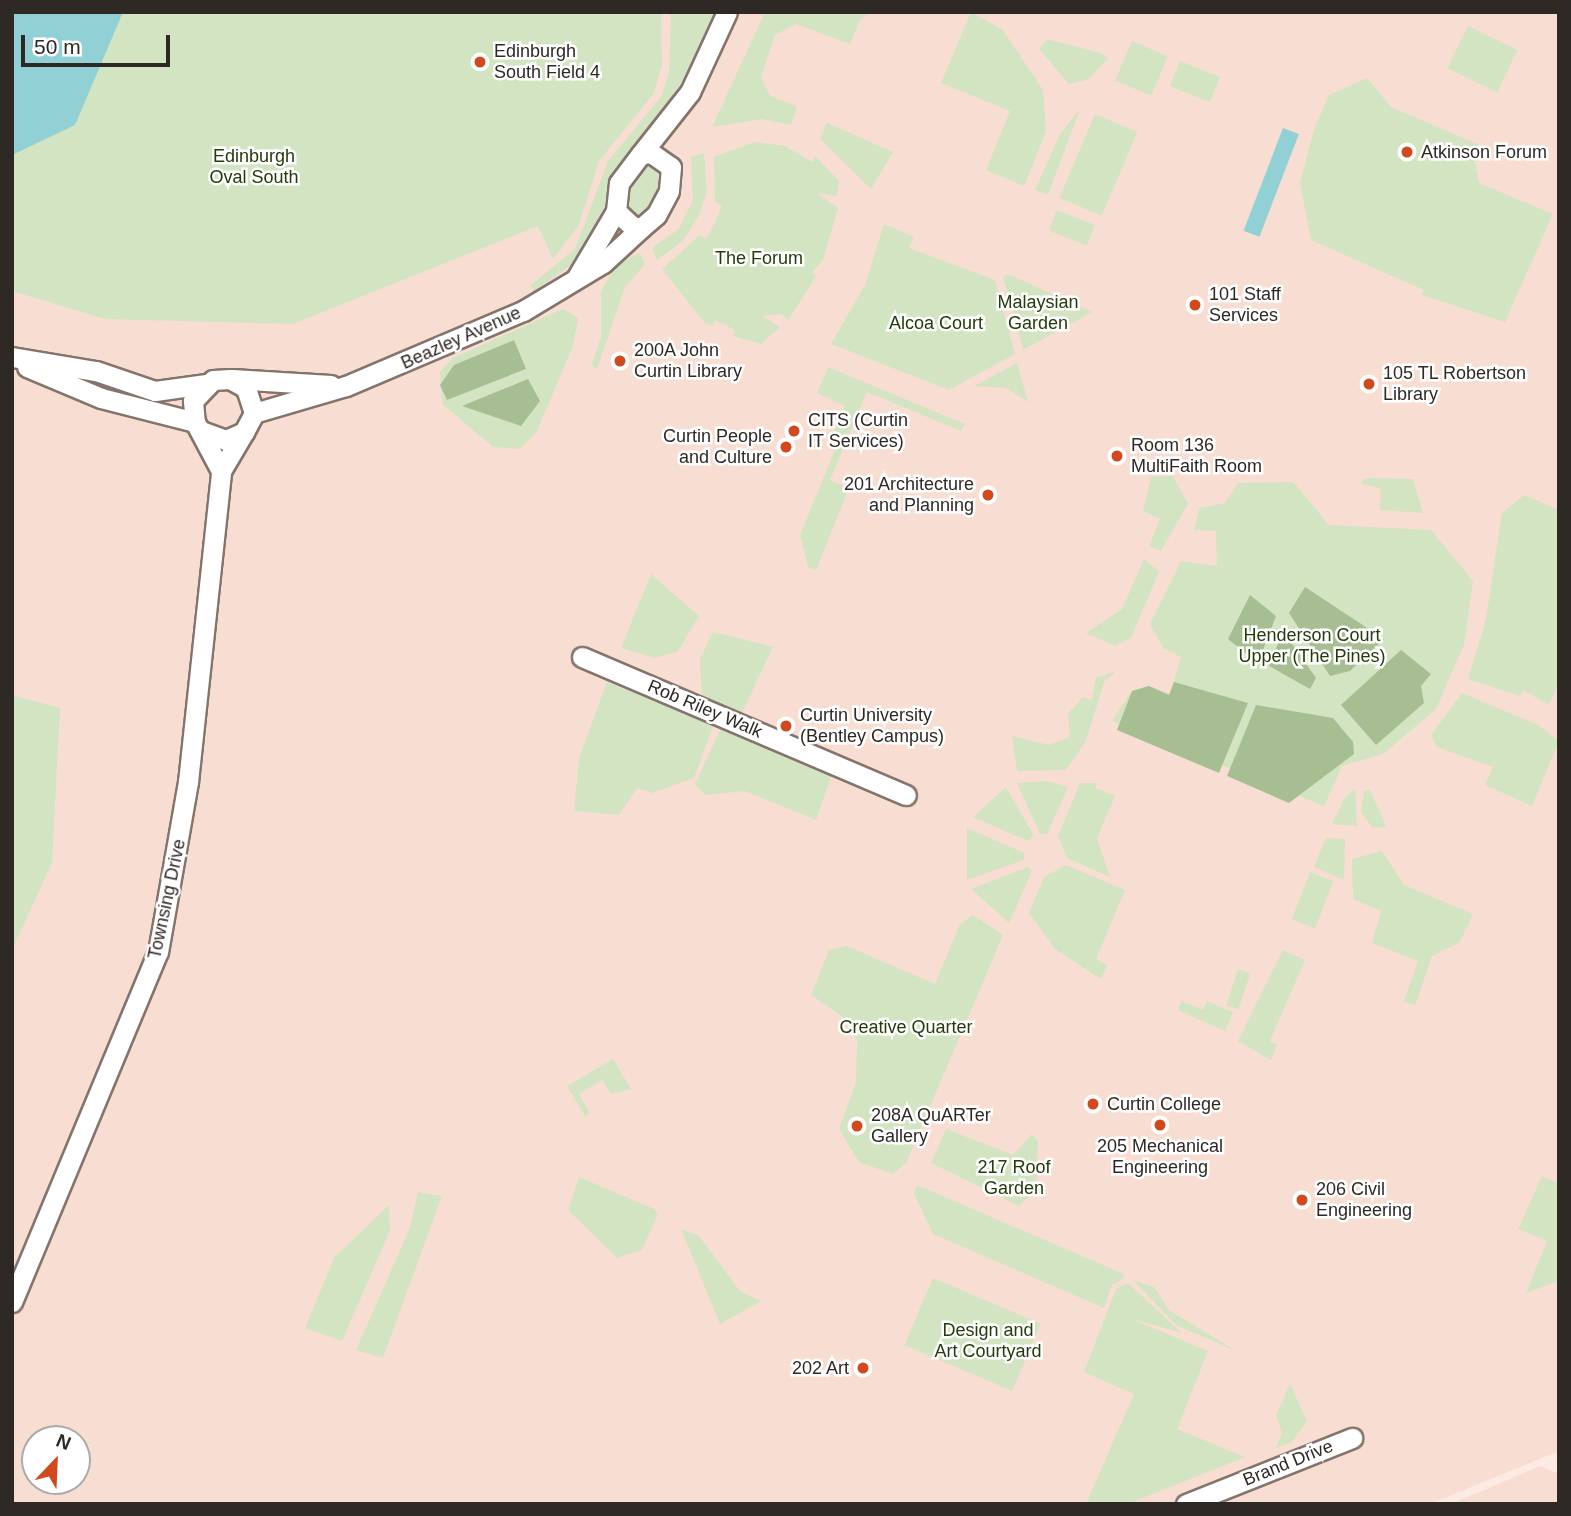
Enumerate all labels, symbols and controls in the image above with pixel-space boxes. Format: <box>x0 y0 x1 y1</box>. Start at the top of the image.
scale bar <box>24 21 173 65</box>
text: 50 m <box>34 35 81 58</box>
place label: Edinburgh South Field 4 <box>494 41 600 84</box>
marker: Edinburgh South Field 4 <box>472 54 488 70</box>
place label: Atkinson Forum <box>1421 141 1547 163</box>
marker: Atkinson Forum <box>1399 144 1415 160</box>
park label: Edinburgh Oval South <box>209 146 299 188</box>
park label: The Forum <box>715 247 803 269</box>
place label: 101 Staff Services <box>1209 284 1281 326</box>
park label: Malaysian Garden <box>997 292 1079 334</box>
marker: 101 Staff Services <box>1187 297 1203 313</box>
street label: Beazley Avenue <box>397 302 525 374</box>
park label: Alcoa Court <box>889 312 983 334</box>
place label: 200A John Curtin Library <box>634 340 742 382</box>
marker: 200A John Curtin Library <box>612 353 628 369</box>
place label: 105 TL Robertson Library <box>1383 363 1527 406</box>
marker: 105 TL Robertson Library <box>1361 376 1377 392</box>
place label: CITS (Curtin IT Services) <box>808 410 908 452</box>
marker: CITS (Curtin IT Services) <box>786 423 802 439</box>
place label: Curtin People and Culture <box>663 426 772 468</box>
place label: Room 136 MultiFaith Room <box>1131 435 1262 478</box>
marker: Curtin People and Culture <box>778 439 794 455</box>
marker: Room 136 MultiFaith Room <box>1109 448 1125 464</box>
place label: 201 Architecture and Planning <box>843 474 974 516</box>
marker: 201 Architecture and Planning <box>980 487 996 503</box>
park label: Henderson Court Upper (The Pines) <box>1238 625 1386 668</box>
street label: Rob Riley Walk <box>644 675 766 743</box>
place label: Curtin University (Bentley Campus) <box>800 705 944 748</box>
marker: Curtin University (Bentley Campus) <box>778 718 794 734</box>
street label: Townsing Drive <box>144 837 190 961</box>
park label: Creative Quarter <box>839 1016 973 1038</box>
place label: Curtin College <box>1107 1093 1221 1115</box>
marker: Curtin College <box>1085 1096 1101 1112</box>
place label: 208A QuARTer Gallery <box>871 1105 992 1148</box>
marker: 205 Mechanical Engineering <box>1152 1117 1168 1133</box>
marker: 208A QuARTer Gallery <box>849 1118 865 1134</box>
place label: 205 Mechanical Engineering <box>1097 1136 1223 1178</box>
park label: 217 Roof Garden <box>977 1157 1051 1200</box>
place label: 206 Civil Engineering <box>1316 1179 1412 1222</box>
marker: 206 Civil Engineering <box>1294 1192 1310 1208</box>
park label: Design and Art Courtyard <box>934 1320 1042 1362</box>
place label: 202 Art <box>791 1357 849 1379</box>
marker: 202 Art <box>855 1360 871 1376</box>
north arrow <box>21 1425 91 1495</box>
text: N <box>53 1430 74 1454</box>
street label: Brand Drive <box>1240 1435 1336 1491</box>

